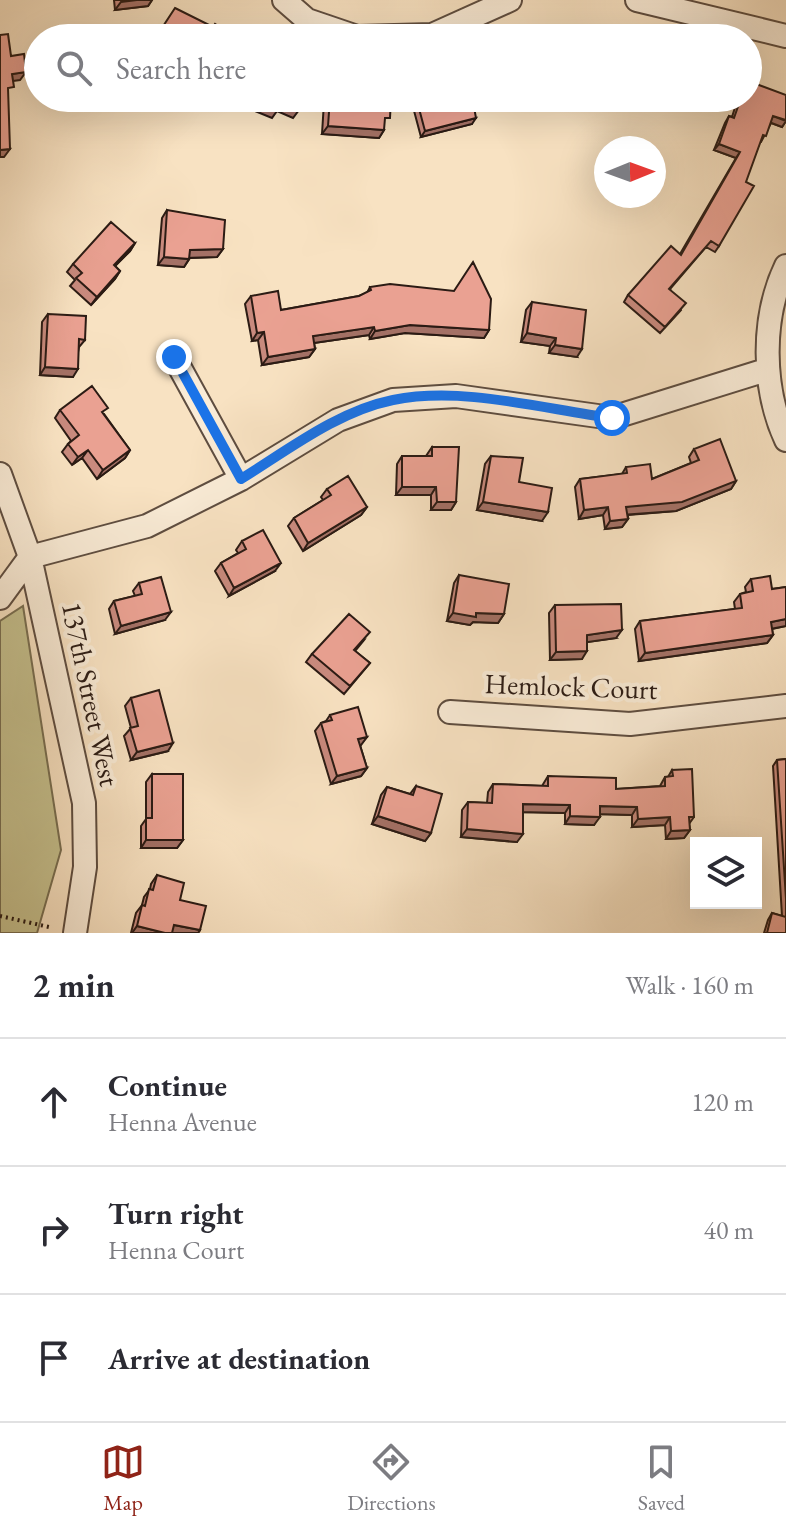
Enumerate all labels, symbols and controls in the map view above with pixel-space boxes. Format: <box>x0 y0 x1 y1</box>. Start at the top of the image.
search box <box>24 24 762 112</box>
icon: search <box>52 46 96 90</box>
text: Search here <box>116 49 246 88</box>
north arrow <box>594 136 666 208</box>
route end <box>156 339 192 375</box>
route start <box>594 400 630 436</box>
street label: 137th Street West <box>54 598 128 790</box>
street label: Hemlock Court <box>484 665 658 707</box>
map controls <box>690 837 762 909</box>
button: layers <box>690 837 762 909</box>
text: 2 min <box>32 963 115 1007</box>
text: Walk · 160 m <box>626 968 754 1002</box>
text: Continue <box>108 1066 227 1105</box>
icon: ahead <box>32 1080 76 1124</box>
text: 120 m <box>691 1085 754 1119</box>
text: Henna Avenue <box>108 1105 257 1139</box>
text: Turn right <box>108 1194 244 1233</box>
icon: right <box>32 1208 76 1252</box>
text: 40 m <box>704 1213 754 1247</box>
text: Henna Court <box>108 1233 244 1267</box>
icon: arrive <box>32 1336 76 1380</box>
text: Arrive at destination <box>108 1339 370 1378</box>
tab: Map <box>101 1440 145 1517</box>
tab: Directions <box>347 1440 436 1517</box>
tab: Saved <box>638 1440 685 1517</box>

